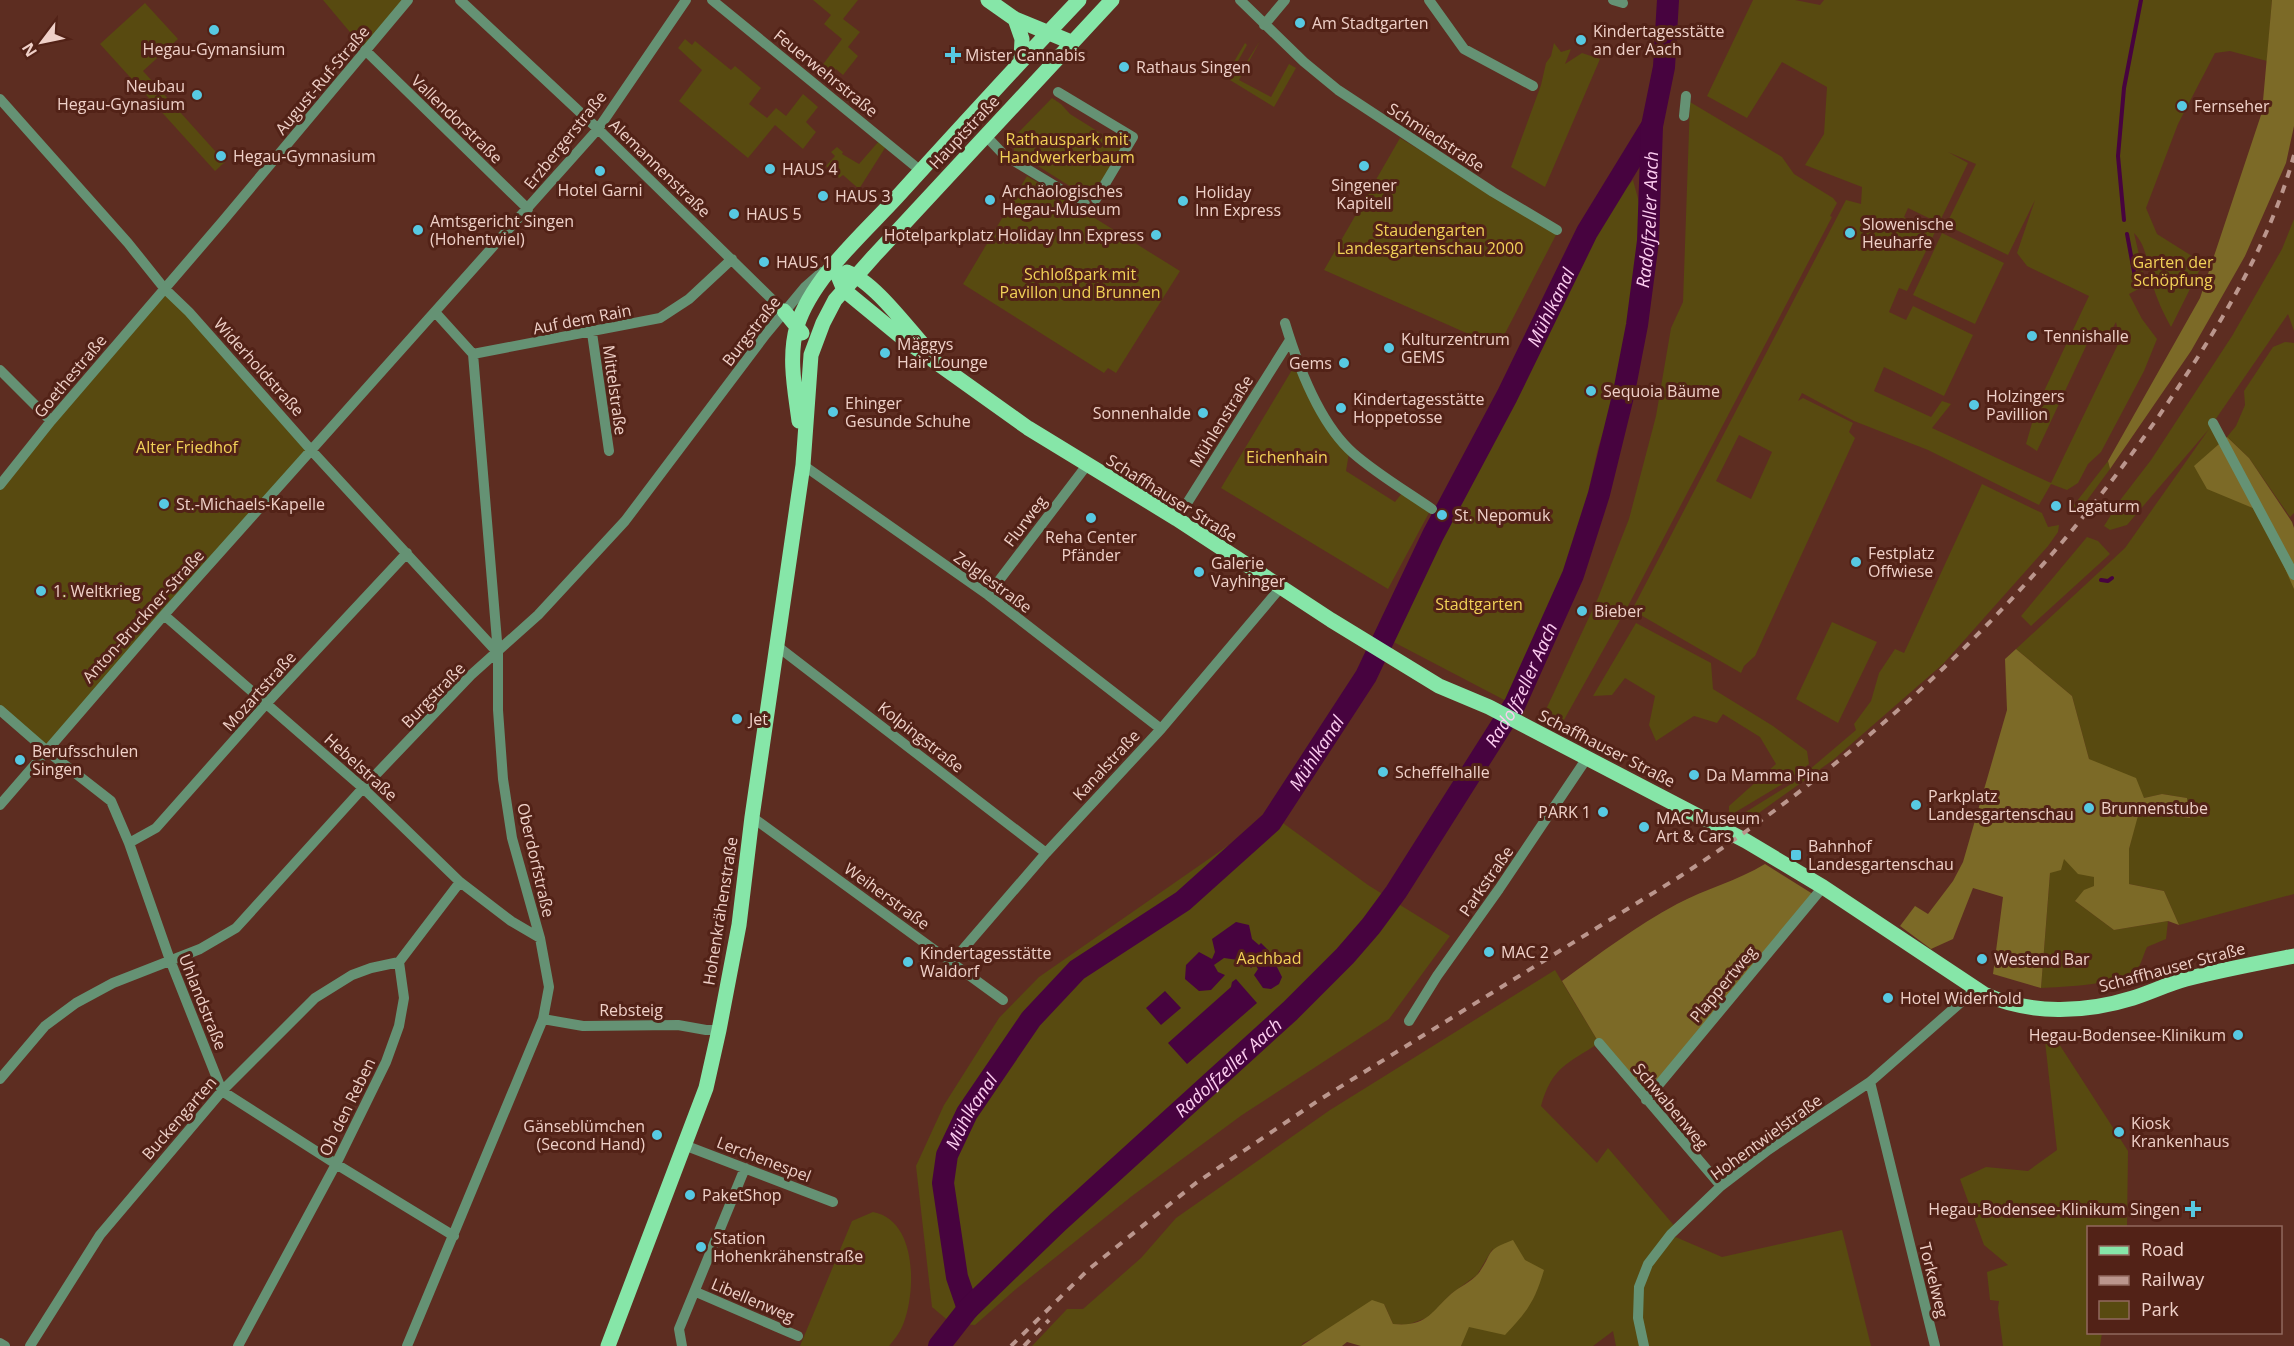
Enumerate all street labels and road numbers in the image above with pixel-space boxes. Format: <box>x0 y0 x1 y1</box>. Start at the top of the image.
street label: August-Ruf-Straße <box>270 21 374 139</box>
street label: Feuerwehrstraße <box>769 24 883 122</box>
street label: Vallendorstraße <box>407 70 507 168</box>
street label: Erzbergerstraße <box>519 86 611 194</box>
street label: Hauptstraße <box>924 90 1004 174</box>
street label: Schmiedstraße <box>1383 97 1489 177</box>
street label: Alemannenstraße <box>605 114 715 222</box>
street label: Burgstraße <box>717 291 785 371</box>
street label: Auf dem Rain <box>531 299 633 339</box>
street label: Widerholdstraße <box>209 313 309 421</box>
street label: Goethestraße <box>29 330 111 422</box>
street label: Mittelstraße <box>598 344 632 436</box>
street label: Mühlenstraße <box>1184 371 1258 471</box>
street label: Schaffhauser Straße <box>1102 449 1242 547</box>
street label: Flurweg <box>999 491 1052 551</box>
street label: Anton-Bruckner-Straße <box>77 545 209 687</box>
street label: Zelglestraße <box>949 546 1037 618</box>
street label: Mozartstraße <box>217 646 301 736</box>
street label: Burgstraße <box>396 657 470 733</box>
street label: Kolpingstraße <box>873 696 969 778</box>
street label: Schaffhauser Straße <box>1535 704 1679 792</box>
street label: Kanalstraße <box>1068 725 1144 805</box>
street label: Hebelstraße <box>320 728 402 806</box>
street label: Oberdorfstraße <box>512 801 560 919</box>
street label: Hohenkrähenstraße <box>697 835 743 987</box>
street label: Parkstraße <box>1454 841 1518 921</box>
street label: Weiherstraße <box>840 857 934 935</box>
street label: Schaffhauser Straße <box>2096 937 2248 997</box>
street label: Plappertweg <box>1685 941 1762 1027</box>
street label: Uhlandstraße <box>174 951 232 1053</box>
street label: Rebsteig <box>599 999 663 1021</box>
street label: Ob den Reben <box>314 1054 380 1160</box>
street label: Schwabenweg <box>1628 1058 1714 1154</box>
street label: Buckengarten <box>137 1072 221 1164</box>
street label: Hohentwielstraße <box>1706 1089 1826 1185</box>
street label: Lerchenespel <box>714 1131 814 1187</box>
street label: Torkelweg <box>1914 1240 1954 1320</box>
street label: Libellenweg <box>708 1273 798 1327</box>

